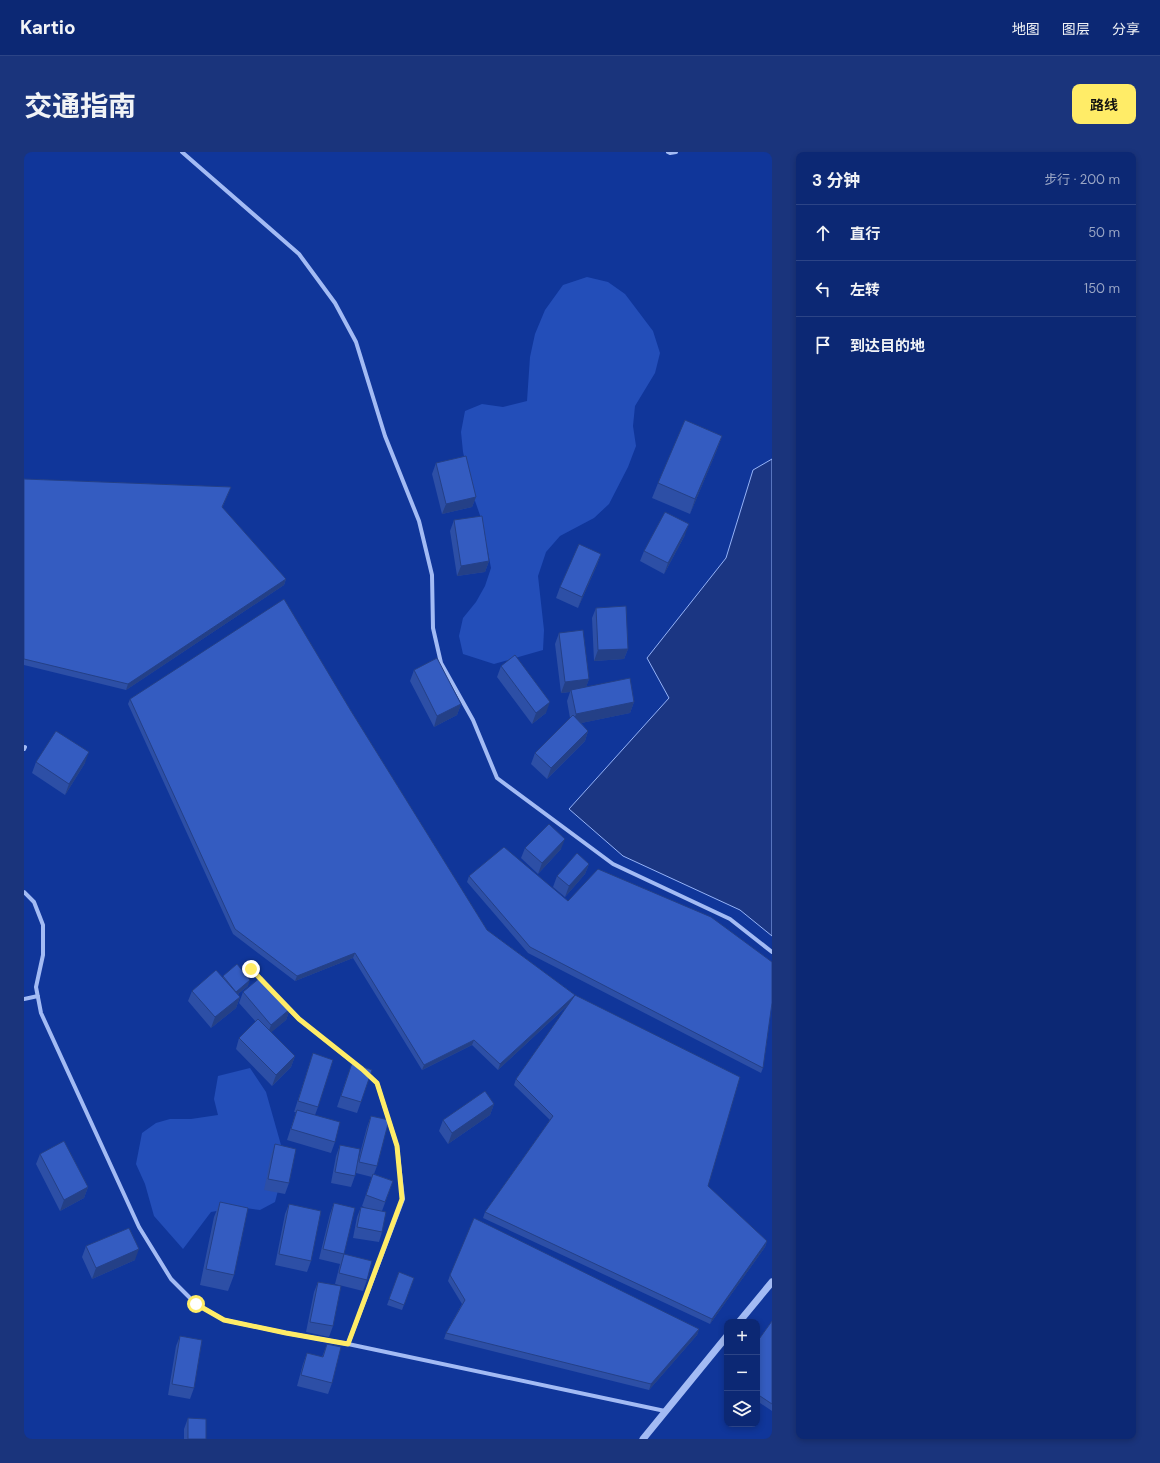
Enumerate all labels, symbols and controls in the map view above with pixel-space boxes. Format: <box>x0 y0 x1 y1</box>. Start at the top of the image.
text: Kartio <box>20 15 76 40</box>
text: 地图 <box>1012 20 1040 38</box>
text: 图层 <box>1062 20 1090 38</box>
text: 分享 <box>1112 20 1140 38</box>
button: 路线 <box>1072 84 1136 124</box>
text: 交通指南 <box>24 88 136 125</box>
text: 3 分钟 <box>812 169 860 191</box>
text: 步行 · 200 m <box>1044 171 1120 188</box>
icon: ahead <box>812 222 834 244</box>
text: 直行 <box>850 224 880 244</box>
text: 50 m <box>1088 224 1120 241</box>
icon: left <box>812 278 834 300</box>
text: 左转 <box>850 280 880 300</box>
text: 150 m <box>1084 280 1120 297</box>
icon: arrive <box>812 334 834 356</box>
text: 到达目的地 <box>850 336 925 356</box>
route end <box>242 960 260 978</box>
route start <box>187 1295 205 1313</box>
map controls <box>724 1319 760 1427</box>
button: + <box>724 1319 760 1355</box>
button: − <box>724 1355 760 1391</box>
button: layers <box>724 1391 760 1427</box>

